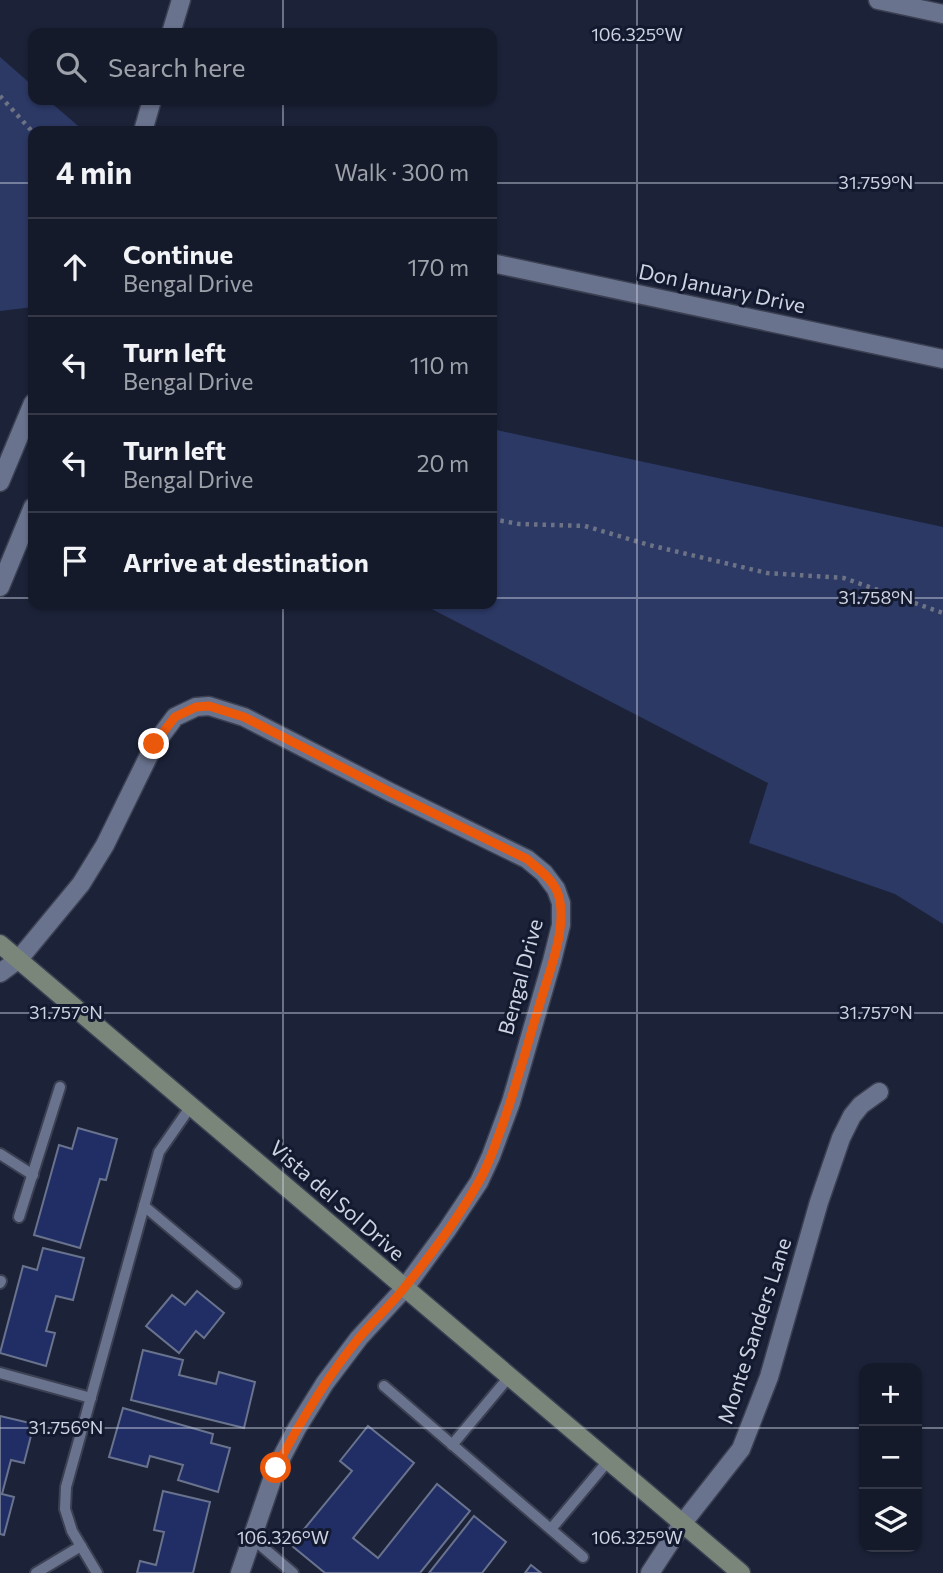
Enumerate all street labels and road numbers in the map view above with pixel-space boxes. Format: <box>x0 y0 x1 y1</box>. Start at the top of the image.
street label: Don January Drive <box>637 258 808 317</box>
street label: Bengal Drive <box>492 916 547 1037</box>
street label: Vista del Sol Drive <box>265 1135 411 1265</box>
street label: Monte Sanders Lane <box>712 1234 796 1427</box>

